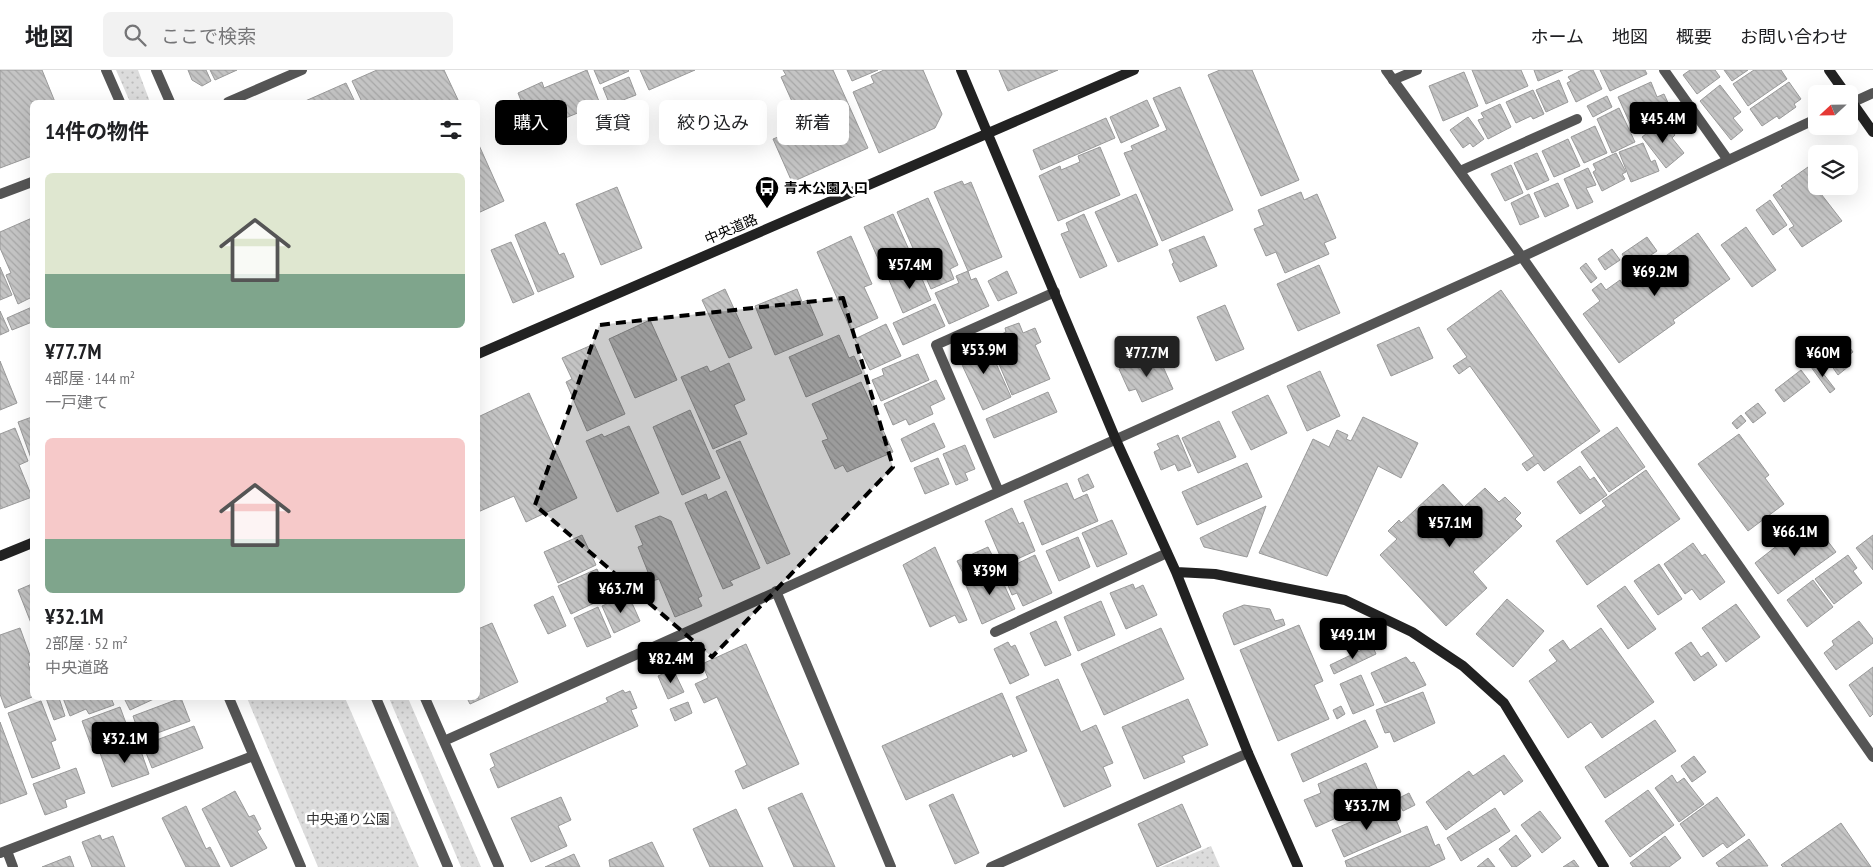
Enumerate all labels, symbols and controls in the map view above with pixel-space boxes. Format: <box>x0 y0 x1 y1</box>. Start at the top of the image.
search box <box>103 12 453 57</box>
text: 地図 <box>25 21 73 52</box>
icon: search <box>121 21 149 49</box>
text: ここで検索 <box>161 24 256 48</box>
text: ホーム <box>1531 25 1584 48</box>
text: 地図 <box>1612 25 1648 48</box>
text: 概要 <box>1676 25 1712 48</box>
text: お問い合わせ <box>1740 25 1848 48</box>
north arrow <box>1808 85 1858 135</box>
map controls <box>1808 85 1858 195</box>
chip: 購入 <box>495 100 567 145</box>
chip: 賃貸 <box>577 100 649 145</box>
chip: 絞り込み <box>659 100 767 145</box>
chip: 新着 <box>777 100 849 145</box>
pin: ¥45.4M <box>1622 102 1704 144</box>
text: ¥45.4M <box>1641 108 1685 128</box>
icon: filters <box>437 116 465 144</box>
text: 14件の物件 <box>45 118 149 145</box>
button: layers <box>1808 145 1858 195</box>
bus stop icon: 青木公園入口 <box>754 175 780 209</box>
place label: 青木公園入口 <box>784 179 868 197</box>
icon: home <box>210 205 300 295</box>
street label: 中央道路 <box>702 210 760 248</box>
pin: ¥57.4M <box>869 248 951 290</box>
text: ¥57.4M <box>888 254 932 274</box>
pin: ¥69.2M <box>1614 254 1696 297</box>
text: ¥69.2M <box>1633 261 1677 281</box>
pin: ¥53.9M <box>943 332 1025 375</box>
pin: ¥77.7M <box>1106 336 1188 378</box>
pin: ¥60M <box>1793 336 1853 378</box>
text: ¥77.7M <box>45 338 101 365</box>
text: ¥53.9M <box>962 339 1006 359</box>
text: ¥77.7M <box>1125 342 1169 362</box>
text: ¥60M <box>1806 342 1840 362</box>
text: 4部屋 · 144 m² <box>45 368 135 388</box>
text: 一戸建て <box>45 392 109 412</box>
icon: home <box>210 470 300 560</box>
pin: ¥57.1M <box>1409 506 1491 548</box>
text: ¥57.1M <box>1428 512 1472 532</box>
pin: ¥66.1M <box>1754 514 1836 557</box>
text: ¥66.1M <box>1773 521 1817 541</box>
pin: ¥39M <box>960 554 1020 596</box>
text: ¥39M <box>973 560 1007 580</box>
pin: ¥63.7M <box>580 572 662 614</box>
text: ¥63.7M <box>599 578 643 598</box>
text: ¥32.1M <box>45 603 104 630</box>
pin: ¥49.1M <box>1312 618 1394 660</box>
text: ¥49.1M <box>1331 624 1375 644</box>
text: 2部屋 · 52 m² <box>45 633 128 653</box>
pin: ¥82.4M <box>630 642 712 684</box>
text: ¥82.4M <box>649 648 693 668</box>
text: 中央道路 <box>45 657 109 677</box>
pin: ¥32.1M <box>84 722 166 764</box>
text: ¥32.1M <box>103 728 147 748</box>
pin: ¥33.7M <box>1326 788 1408 831</box>
text: ¥33.7M <box>1345 795 1389 815</box>
park label: 中央通り公園 <box>306 810 390 828</box>

